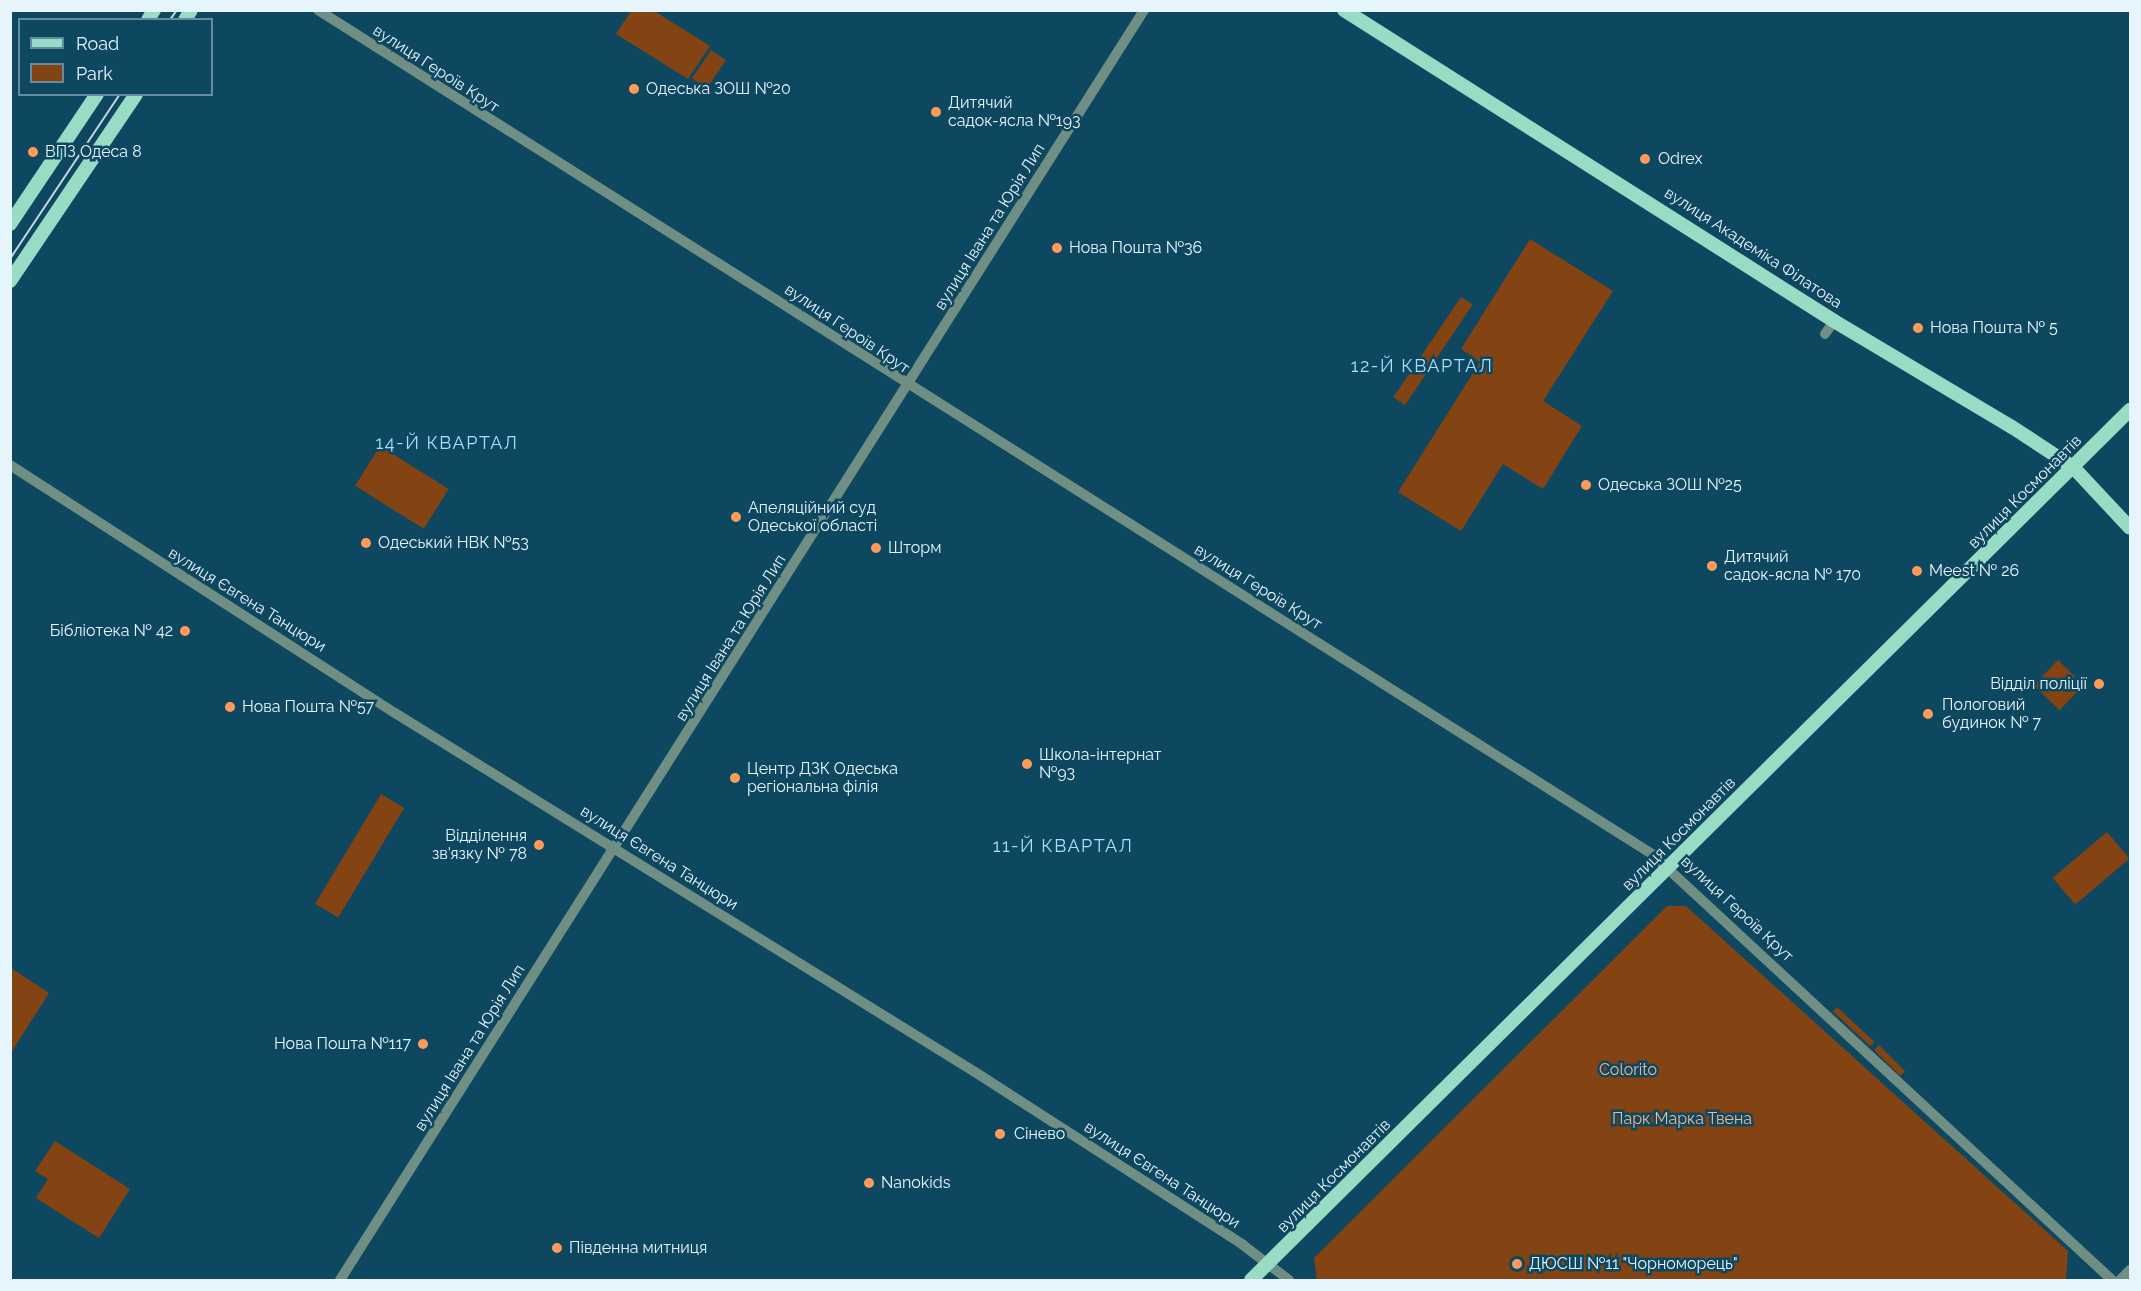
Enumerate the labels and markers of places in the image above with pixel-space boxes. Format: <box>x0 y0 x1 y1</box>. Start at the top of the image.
place label: Одеська ЗОШ №20 <box>646 79 791 99</box>
marker: Одеська ЗОШ №20 <box>627 82 641 96</box>
place label: Дитячий садок-ясла №193 <box>948 93 1081 131</box>
marker: Дитячий садок-ясла №193 <box>929 105 943 119</box>
place label: ВПЗ Одеса 8 <box>45 142 142 162</box>
marker: ВПЗ Одеса 8 <box>26 145 40 159</box>
place label: Odrex <box>1658 149 1702 169</box>
marker: Odrex <box>1636 150 1654 168</box>
place label: Нова Пошта №36 <box>1069 238 1202 258</box>
marker: Нова Пошта №36 <box>1050 241 1064 255</box>
place label: Нова Пошта № 5 <box>1930 318 2058 338</box>
marker: Нова Пошта № 5 <box>1911 321 1925 335</box>
place label: Одеська ЗОШ №25 <box>1598 475 1742 495</box>
marker: Одеська ЗОШ №25 <box>1579 478 1593 492</box>
place label: Апеляційний суд Одеської області <box>748 498 877 536</box>
marker: Апеляційний суд Одеської області <box>729 510 743 524</box>
place label: Одеський НВК №53 <box>378 533 529 553</box>
marker: Одеський НВК №53 <box>359 536 373 550</box>
place label: Шторм <box>888 538 941 558</box>
marker: Шторм <box>869 541 883 555</box>
place label: Дитячий садок-ясла № 170 <box>1724 547 1861 585</box>
marker: Дитячий садок-ясла № 170 <box>1705 559 1719 573</box>
place label: Meest № 26 <box>1929 561 2019 581</box>
marker: Meest № 26 <box>1910 564 1924 578</box>
place label: Бібліотека № 42 <box>50 621 173 641</box>
marker: Бібліотека № 42 <box>178 624 192 638</box>
place label: Відділ поліції <box>1990 674 2087 694</box>
marker: Відділ поліції <box>2092 677 2106 691</box>
place label: Пологовий будинок № 7 <box>1942 695 2041 733</box>
place label: Нова Пошта №57 <box>242 697 374 717</box>
marker: Нова Пошта №57 <box>223 700 237 714</box>
marker: Пологовий будинок № 7 <box>1919 705 1937 723</box>
place label: Школа-інтернат №93 <box>1039 745 1161 783</box>
marker: Школа-інтернат №93 <box>1020 757 1034 771</box>
place label: Центр ДЗК Одеська регіональна філія <box>747 759 898 797</box>
marker: Центр ДЗК Одеська регіональна філія <box>728 771 742 785</box>
place label: Відділення зв'язку № 78 <box>432 826 527 864</box>
marker: Відділення зв'язку № 78 <box>532 838 546 852</box>
place label: Нова Пошта №117 <box>274 1034 411 1054</box>
marker: Нова Пошта №117 <box>416 1037 430 1051</box>
place label: Сінево <box>1014 1124 1065 1144</box>
marker: Сінево <box>991 1125 1009 1143</box>
place label: Nanokids <box>881 1173 950 1193</box>
marker: Nanokids <box>862 1176 876 1190</box>
place label: Південна митниця <box>569 1238 707 1258</box>
marker: Південна митниця <box>550 1241 564 1255</box>
place label: ДЮСШ №11 "Чорноморець" <box>1529 1254 1738 1274</box>
marker: ДЮСШ №11 "Чорноморець" <box>1510 1257 1524 1271</box>

